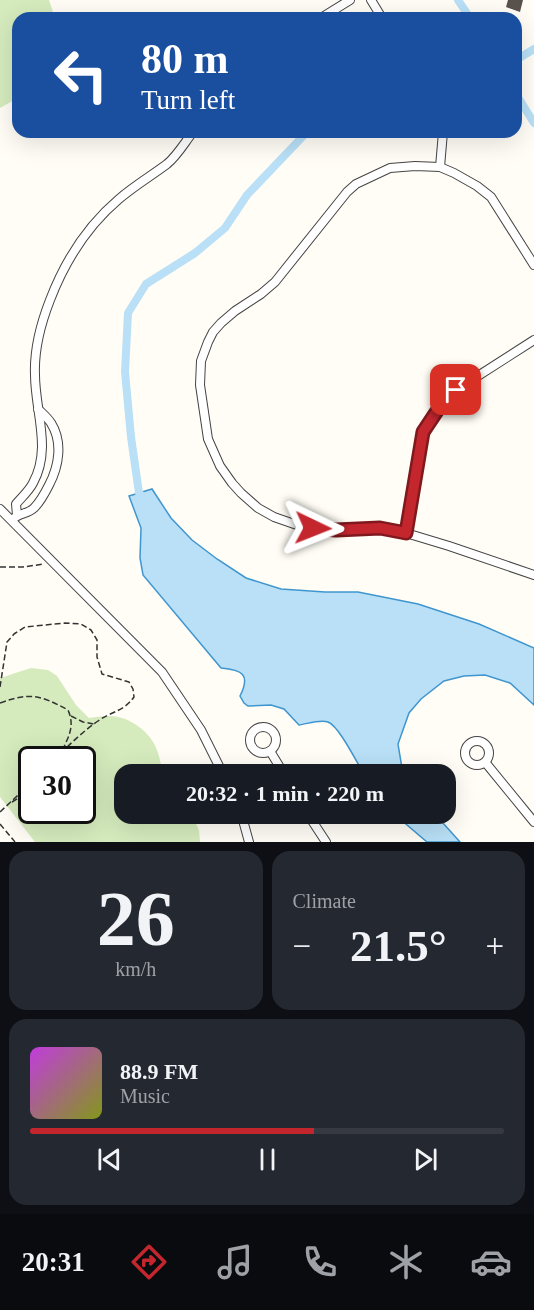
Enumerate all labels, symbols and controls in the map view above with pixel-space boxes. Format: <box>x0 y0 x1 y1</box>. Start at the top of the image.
icon: left <box>42 36 120 114</box>
text: 80 m <box>141 36 229 82</box>
text: Turn left <box>141 85 235 115</box>
pin <box>430 364 481 415</box>
icon: arrive <box>439 373 472 406</box>
position arrow <box>281 496 345 560</box>
speed limit sign: 30 <box>18 746 96 824</box>
text: 20:32 · 1 min · 220 m <box>186 781 384 806</box>
text: 26 <box>97 875 175 962</box>
text: Climate <box>293 890 356 912</box>
text: 21.5° <box>350 921 447 971</box>
text: − <box>293 928 311 964</box>
text: + <box>485 928 504 964</box>
text: km/h <box>115 958 156 980</box>
text: 88.9 FM <box>120 1059 198 1084</box>
text: Music <box>120 1085 170 1107</box>
icon: previous <box>93 1143 126 1176</box>
icon: pause <box>251 1143 284 1176</box>
icon: next <box>409 1143 442 1176</box>
icon: directions <box>128 1241 170 1283</box>
icon: music <box>214 1241 256 1283</box>
icon: phone <box>299 1241 341 1283</box>
icon: climate <box>385 1241 427 1283</box>
icon: car <box>470 1241 512 1283</box>
text: 20:31 <box>22 1247 85 1277</box>

